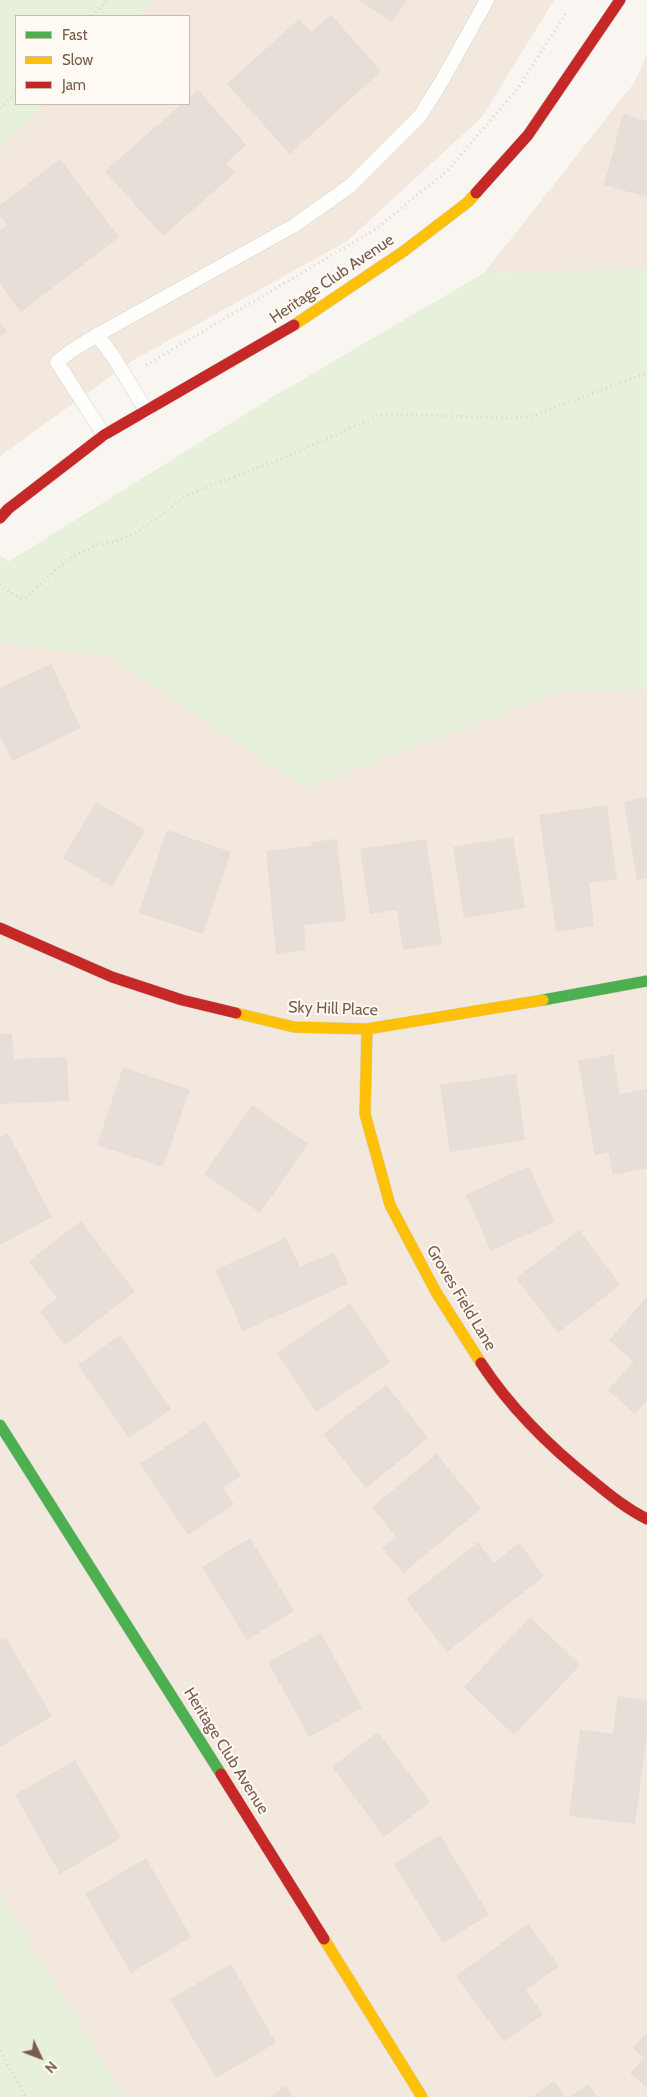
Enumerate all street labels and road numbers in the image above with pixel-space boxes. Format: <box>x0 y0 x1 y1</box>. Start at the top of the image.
street label: Heritage Club Avenue <box>266 230 398 328</box>
street label: Sky Hill Place <box>288 998 378 1020</box>
street label: Groves Field Lane <box>422 1242 500 1354</box>
street label: Heritage Club Avenue <box>179 1684 273 1818</box>

